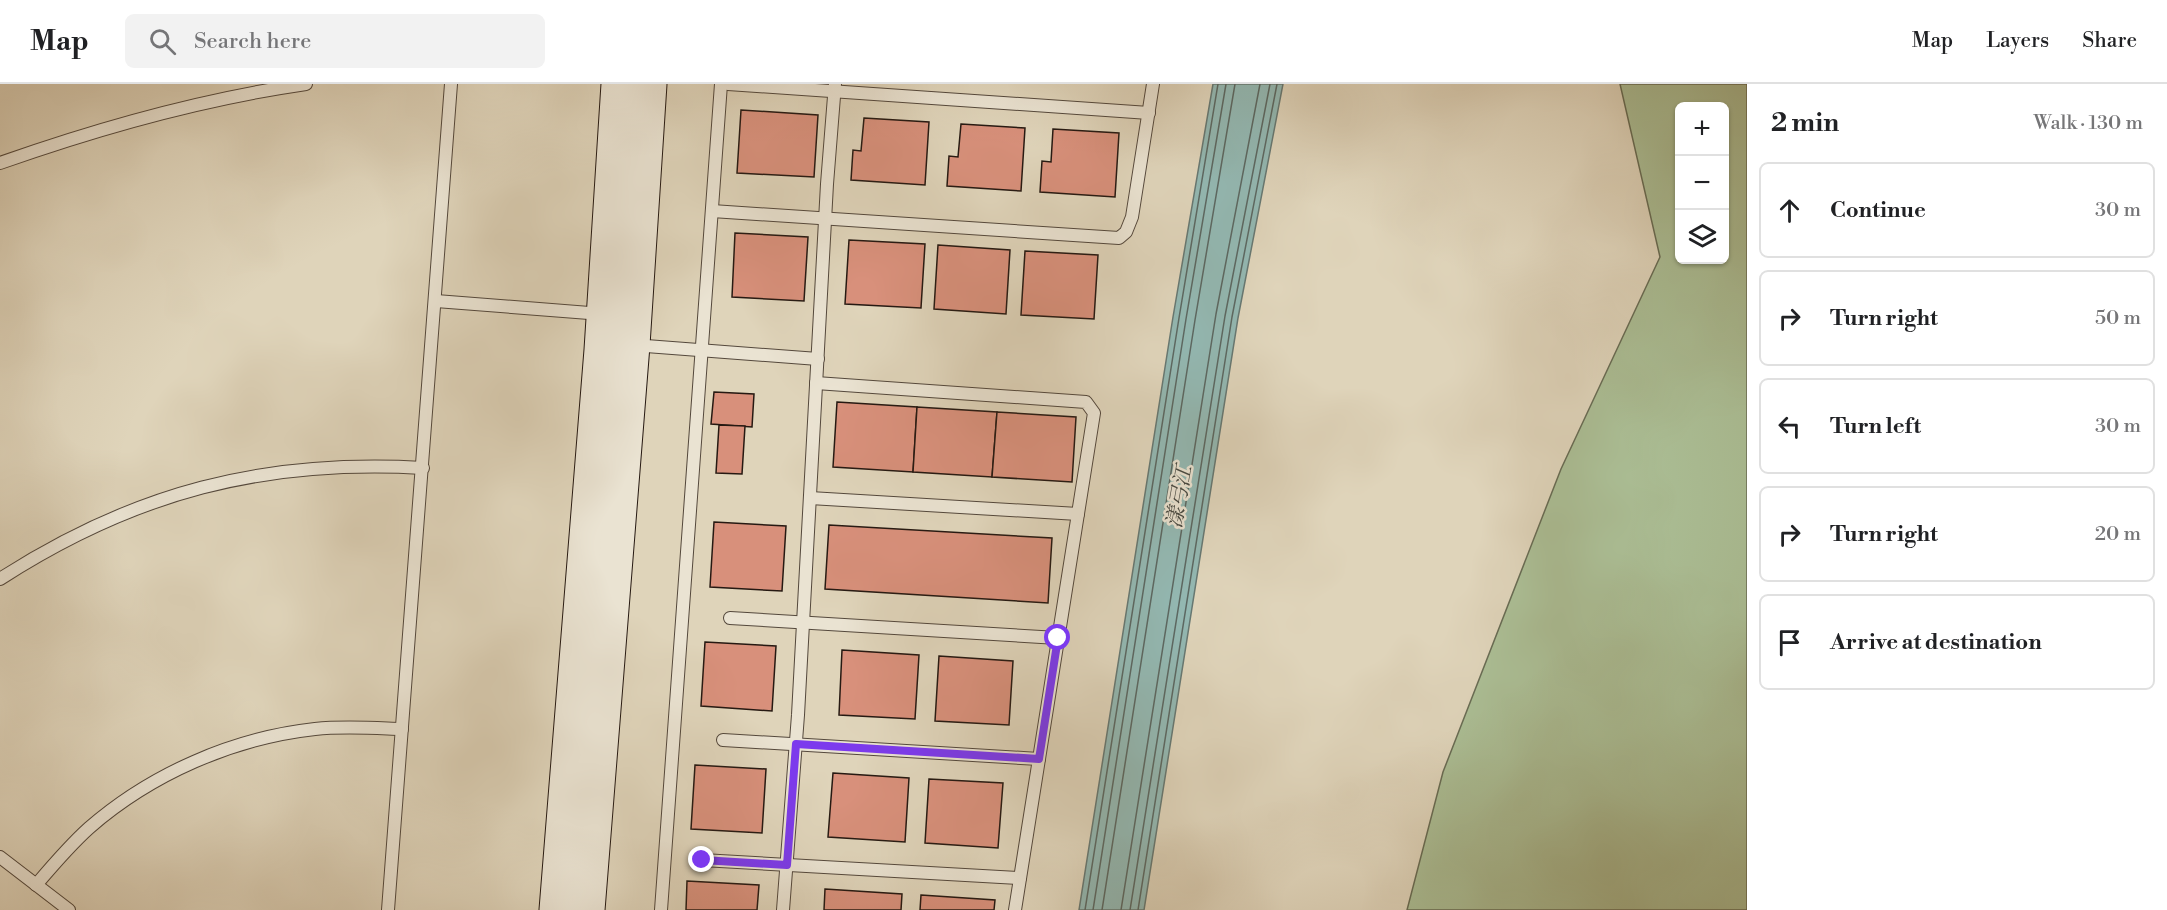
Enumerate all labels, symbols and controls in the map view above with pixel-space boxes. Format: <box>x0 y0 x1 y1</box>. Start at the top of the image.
search box <box>125 14 545 68</box>
text: Map <box>30 24 89 59</box>
icon: search <box>146 25 179 58</box>
text: Search here <box>194 28 311 55</box>
text: Map <box>1912 28 1953 54</box>
text: Layers <box>1986 28 2049 54</box>
text: Share <box>2082 28 2137 54</box>
map controls <box>1675 102 1729 264</box>
button: + <box>1675 102 1729 156</box>
text: 2 min <box>1771 107 1839 139</box>
text: Walk · 130 m <box>2034 111 2143 136</box>
button: − <box>1675 156 1729 210</box>
icon: ahead <box>1773 194 1806 227</box>
text: Continue <box>1830 197 1926 224</box>
text: 30 m <box>2095 198 2141 223</box>
button: layers <box>1675 210 1729 264</box>
icon: right <box>1773 302 1806 335</box>
text: Turn right <box>1830 305 1938 332</box>
text: 50 m <box>2095 306 2141 331</box>
icon: left <box>1773 410 1806 443</box>
text: Turn left <box>1830 413 1921 440</box>
text: 30 m <box>2095 414 2141 439</box>
water label: 漾弓江 <box>1162 461 1199 530</box>
icon: right <box>1773 518 1806 551</box>
text: Turn right <box>1830 521 1938 548</box>
text: 20 m <box>2095 522 2141 547</box>
route start <box>1044 624 1070 650</box>
icon: arrive <box>1773 626 1806 659</box>
text: Arrive at destination <box>1830 629 2042 656</box>
route end <box>688 846 714 872</box>

